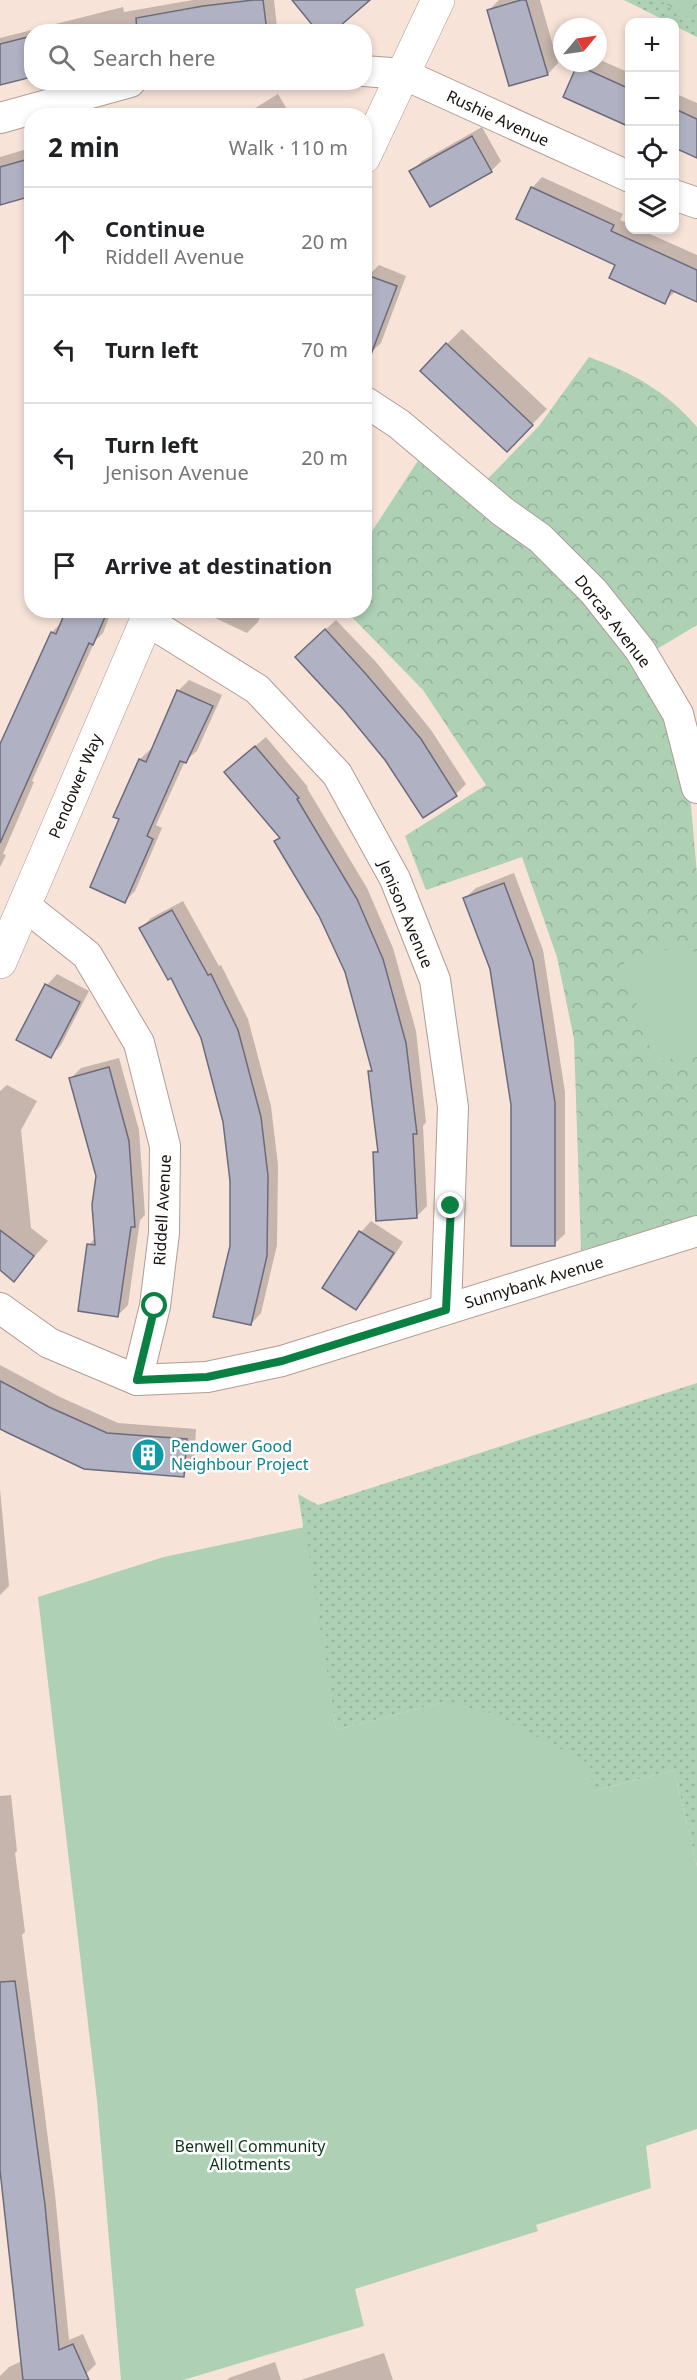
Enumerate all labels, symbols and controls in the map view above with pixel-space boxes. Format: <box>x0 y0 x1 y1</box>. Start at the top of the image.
north arrow <box>553 18 607 72</box>
map controls <box>625 18 679 234</box>
button: + <box>625 18 679 72</box>
search box <box>24 24 372 90</box>
icon: search <box>45 41 78 74</box>
text: Search here <box>93 42 215 72</box>
button: − <box>625 72 679 126</box>
street label: Rushie Avenue <box>443 85 553 151</box>
button: locate <box>625 126 679 180</box>
text: 2 min <box>48 129 120 165</box>
text: Walk · 110 m <box>229 134 348 161</box>
button: layers <box>625 180 679 234</box>
text: Continue <box>105 213 205 243</box>
icon: ahead <box>48 225 81 258</box>
text: 20 m <box>301 228 348 255</box>
text: Riddell Avenue <box>105 243 244 270</box>
icon: left <box>48 333 81 366</box>
text: Turn left <box>105 334 199 364</box>
text: 70 m <box>301 336 348 363</box>
text: Turn left <box>105 429 199 459</box>
icon: left <box>48 441 81 474</box>
text: 20 m <box>301 444 348 471</box>
text: Jenison Avenue <box>105 459 249 486</box>
icon: arrive <box>48 549 81 582</box>
text: Arrive at destination <box>105 550 332 580</box>
street label: Dorcas Avenue <box>570 570 656 672</box>
street label: Pendower Way <box>43 729 107 842</box>
street label: Jenison Avenue <box>373 855 439 971</box>
street label: Riddell Avenue <box>148 1154 176 1266</box>
route end <box>437 1192 463 1218</box>
street label: Sunnybank Avenue <box>462 1250 606 1314</box>
route start <box>141 1292 167 1318</box>
place label: Pendower Good Neighbour Project <box>171 1435 309 1475</box>
building icon: Pendower Good Neighbour Project <box>130 1437 166 1473</box>
park label: Benwell Community Allotments <box>175 2135 326 2175</box>

